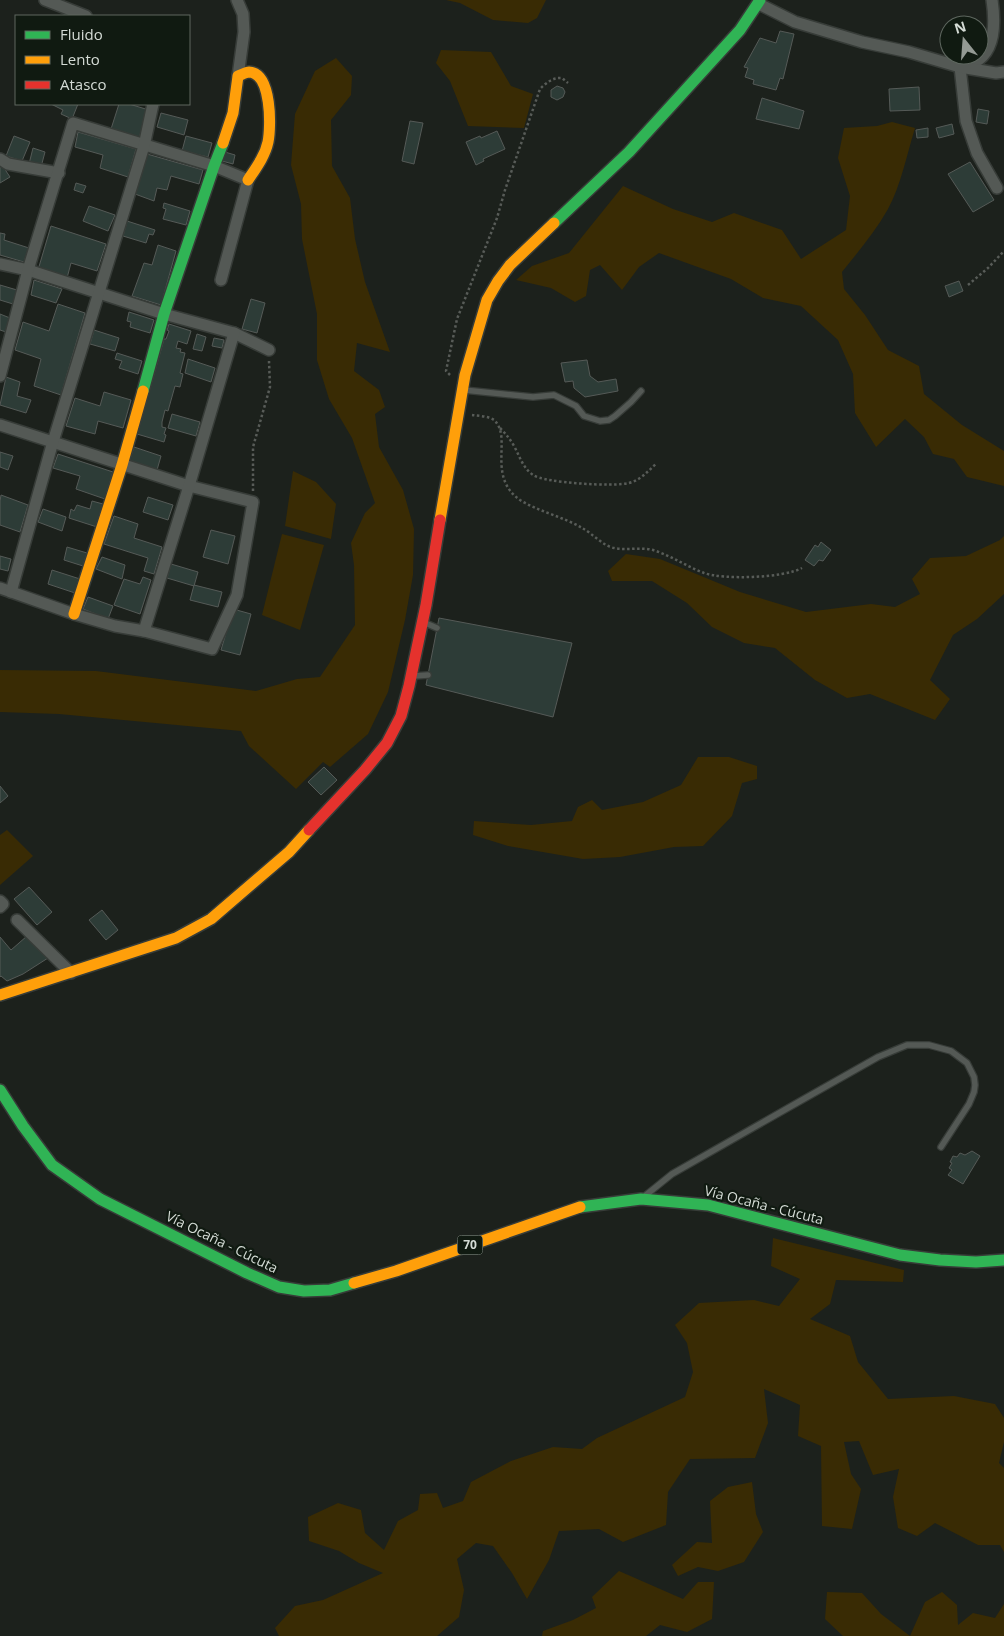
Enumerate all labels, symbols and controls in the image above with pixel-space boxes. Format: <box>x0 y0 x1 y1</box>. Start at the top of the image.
legend <box>15 15 190 105</box>
north arrow <box>939 15 989 65</box>
text: N <box>952 16 968 38</box>
text: Fluido <box>60 24 103 44</box>
text: Lento <box>60 49 100 69</box>
text: Atasco <box>60 74 107 94</box>
street label: Vía Ocaña - Cúcuta <box>702 1181 826 1229</box>
street label: Vía Ocaña - Cúcuta <box>163 1206 281 1277</box>
road number: 70 <box>458 1236 482 1254</box>

